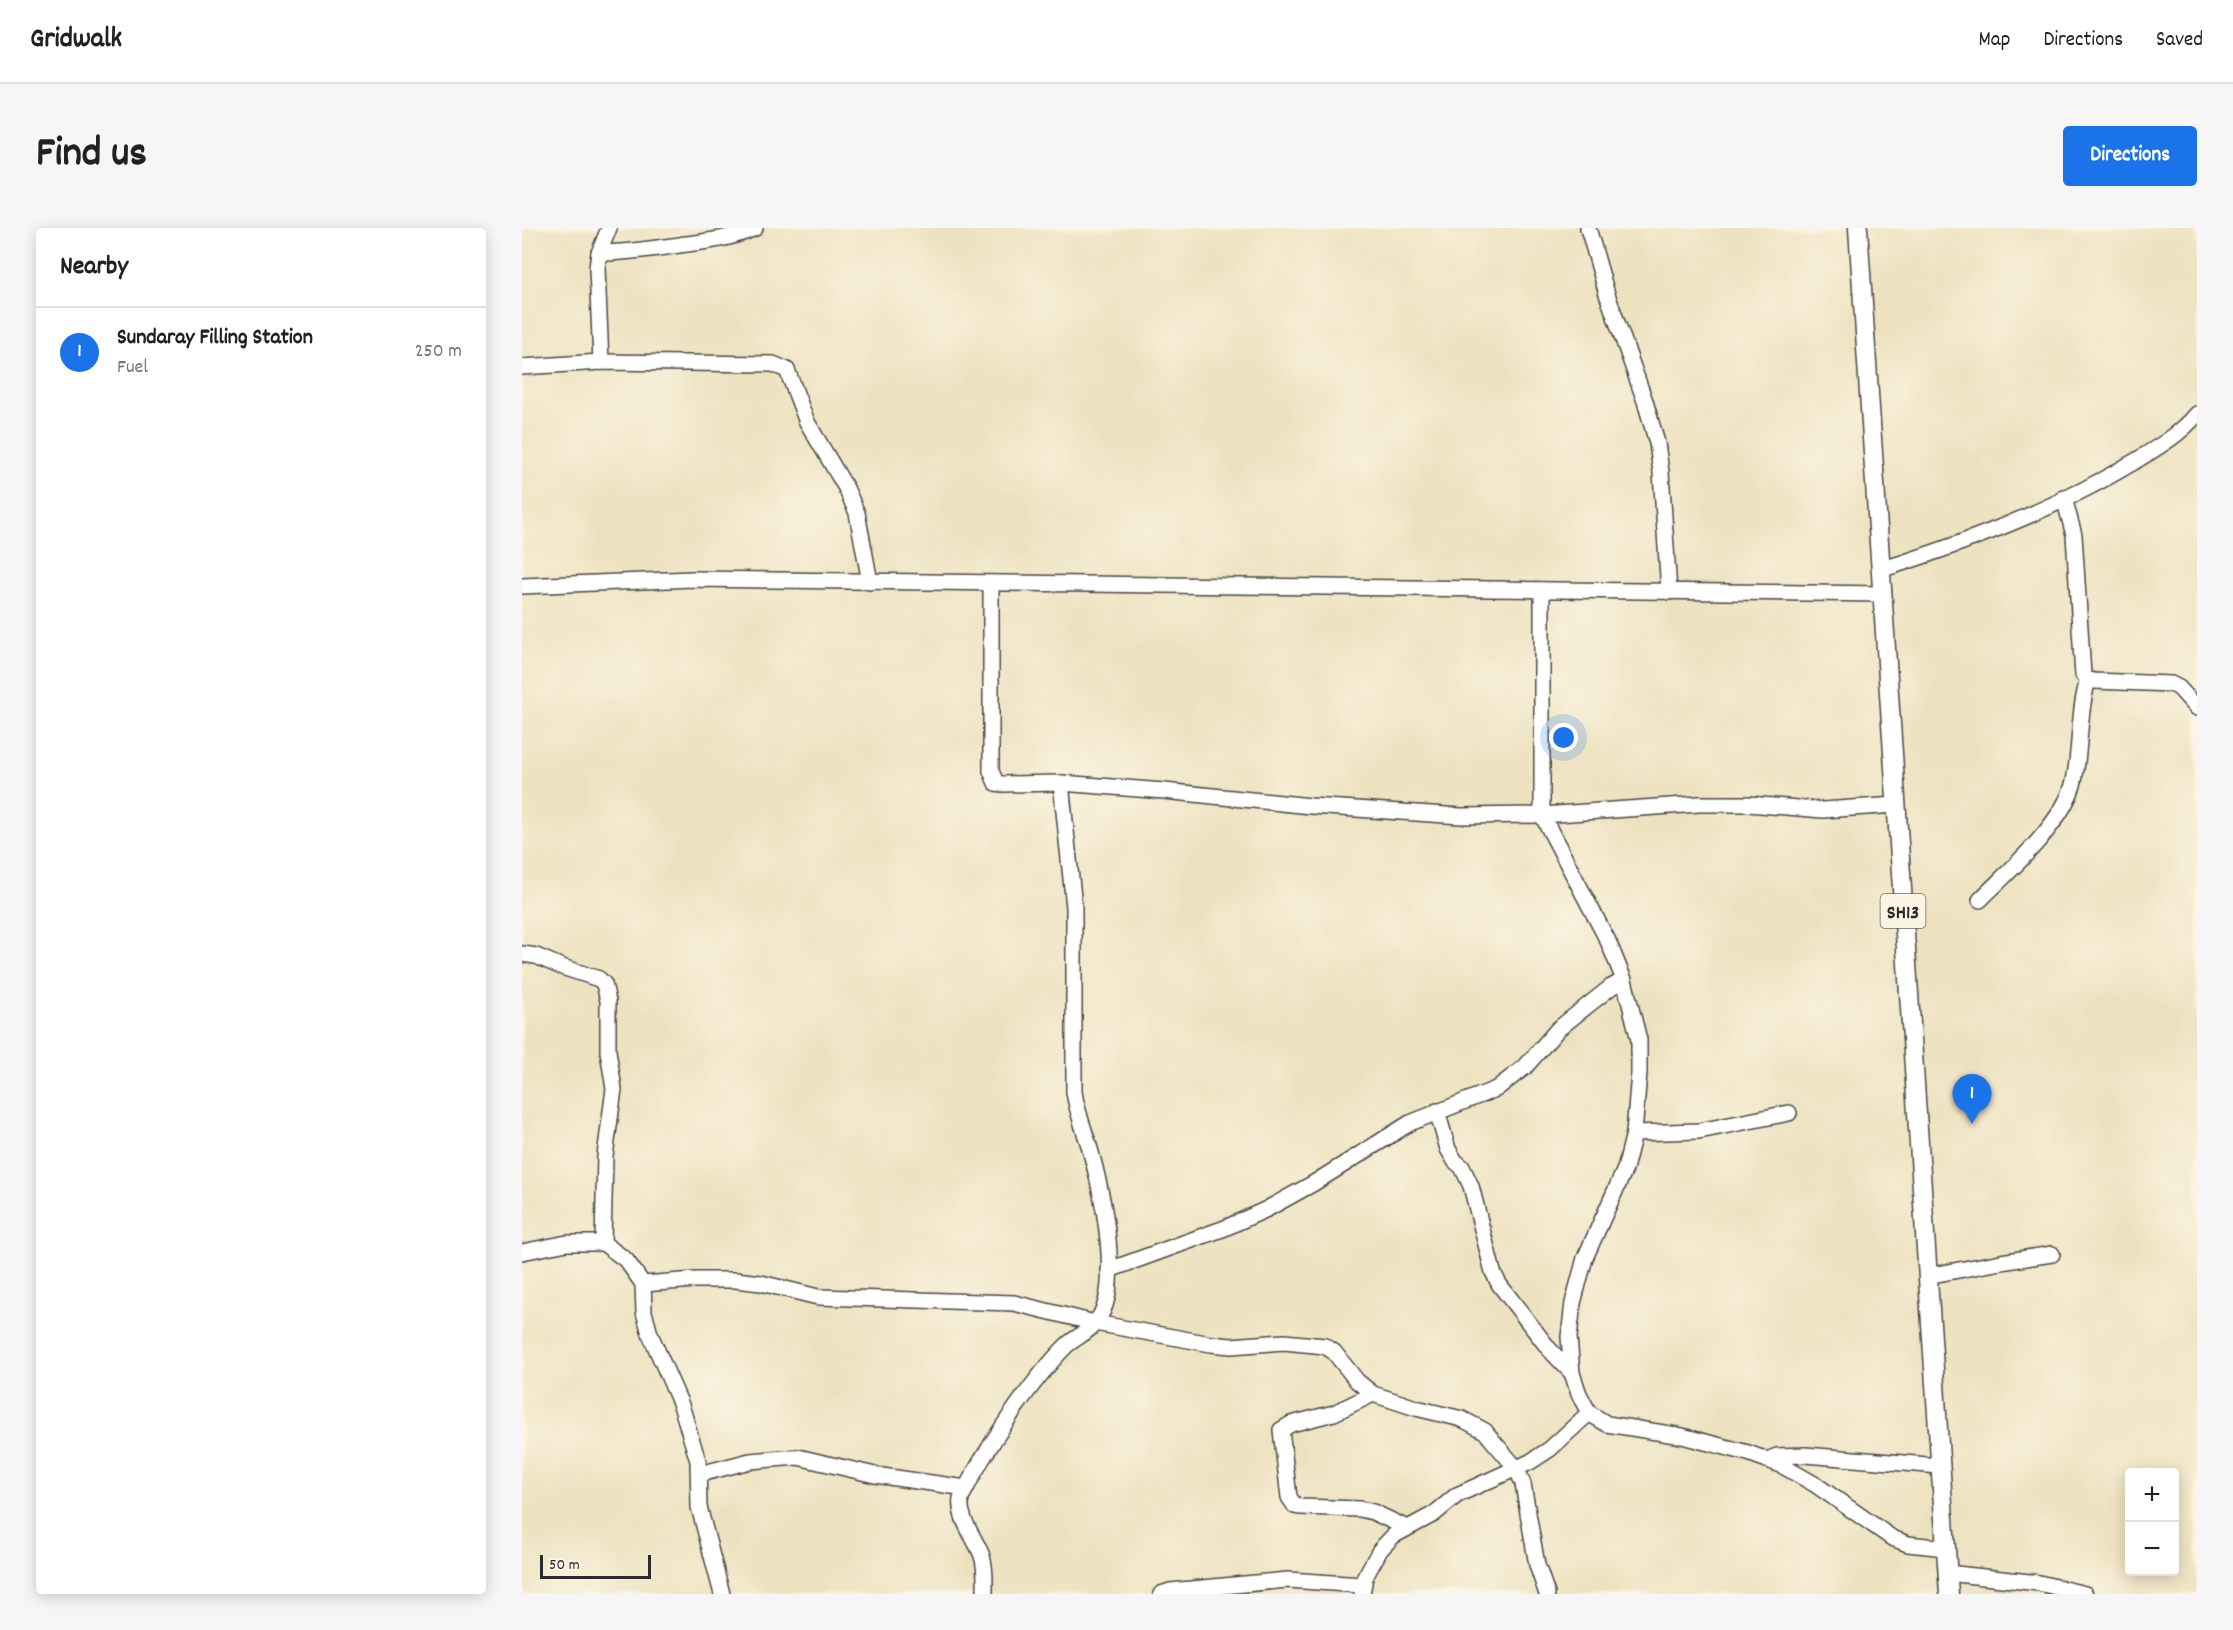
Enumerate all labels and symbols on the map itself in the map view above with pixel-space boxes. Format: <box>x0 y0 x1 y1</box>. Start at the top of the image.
your location <box>1549 723 1578 752</box>
road number: SH13 <box>1880 894 1926 928</box>
pin: 1 <box>1952 1074 1992 1124</box>
scale bar <box>540 1552 651 1580</box>

